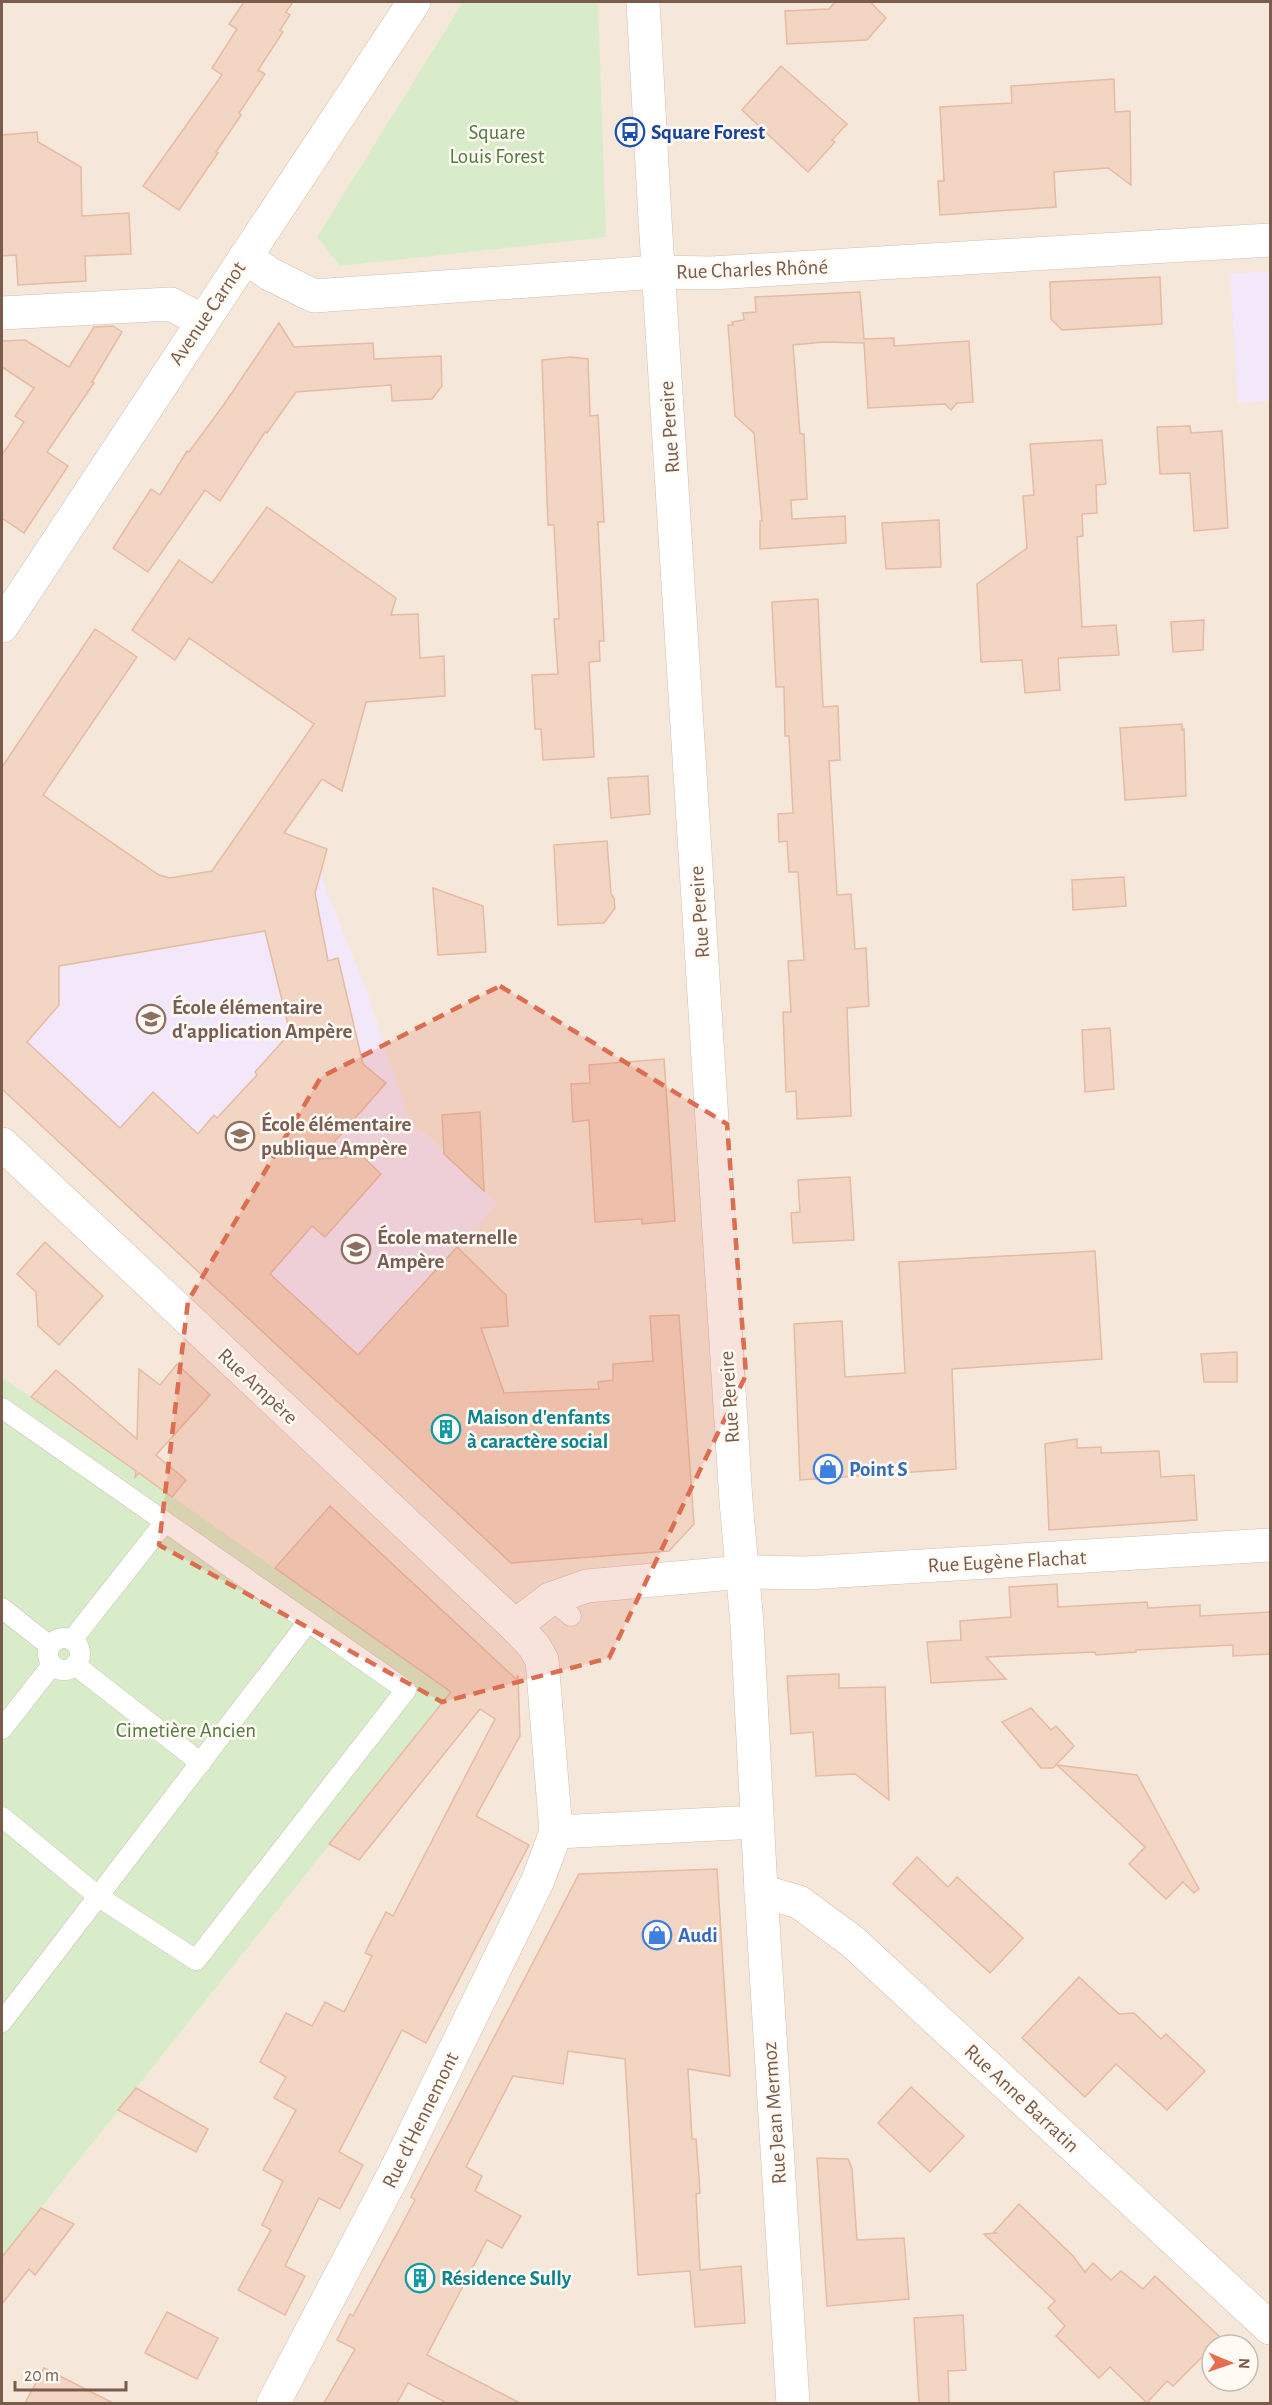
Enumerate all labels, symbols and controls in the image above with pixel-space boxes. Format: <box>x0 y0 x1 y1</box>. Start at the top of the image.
bus stop icon: Square Forest <box>614 116 646 148</box>
park label: Square Louis Forest <box>449 122 545 167</box>
place label: Square Forest <box>651 122 765 143</box>
street label: Rue Charles Rhôné <box>676 256 828 283</box>
street label: Avenue Carnot <box>165 258 250 369</box>
street label: Rue Pereire <box>656 380 683 474</box>
street label: Rue Pereire <box>686 865 713 959</box>
place label: École élémentaire d'application Ampère <box>172 994 353 1042</box>
school or university icon: École élémentaire d'application Ampère <box>135 1003 167 1035</box>
place label: École élémentaire publique Ampère <box>261 1111 412 1159</box>
school or university icon: École élémentaire publique Ampère <box>224 1120 256 1152</box>
place label: École maternelle Ampère <box>377 1224 518 1272</box>
school or university icon: École maternelle Ampère <box>340 1233 372 1265</box>
street label: Rue Ampère <box>214 1344 302 1428</box>
street label: Rue Pereire <box>716 1350 743 1444</box>
place label: Maison d'enfants à caractère social <box>467 1407 610 1452</box>
building icon: Maison d'enfants à caractère social <box>430 1413 462 1445</box>
shop icon: Point S <box>812 1453 844 1485</box>
place label: Point S <box>849 1459 908 1480</box>
street label: Rue Eugène Flachat <box>927 1547 1087 1576</box>
park label: Cimetière Ancien <box>116 1720 256 1741</box>
shop icon: Audi <box>641 1919 673 1951</box>
place label: Audi <box>678 1925 718 1946</box>
street label: Rue Anne Barratin <box>960 2040 1083 2157</box>
street label: Rue Jean Mermoz <box>759 2041 790 2185</box>
street label: Rue d'Hennemont <box>378 2049 463 2192</box>
building icon: Résidence Sully <box>404 2262 436 2294</box>
place label: Résidence Sully <box>441 2268 572 2289</box>
north arrow <box>1200 2333 1260 2393</box>
scale bar <box>15 2354 126 2392</box>
text: N <box>1236 2358 1252 2369</box>
text: 20 m <box>24 2367 59 2385</box>

